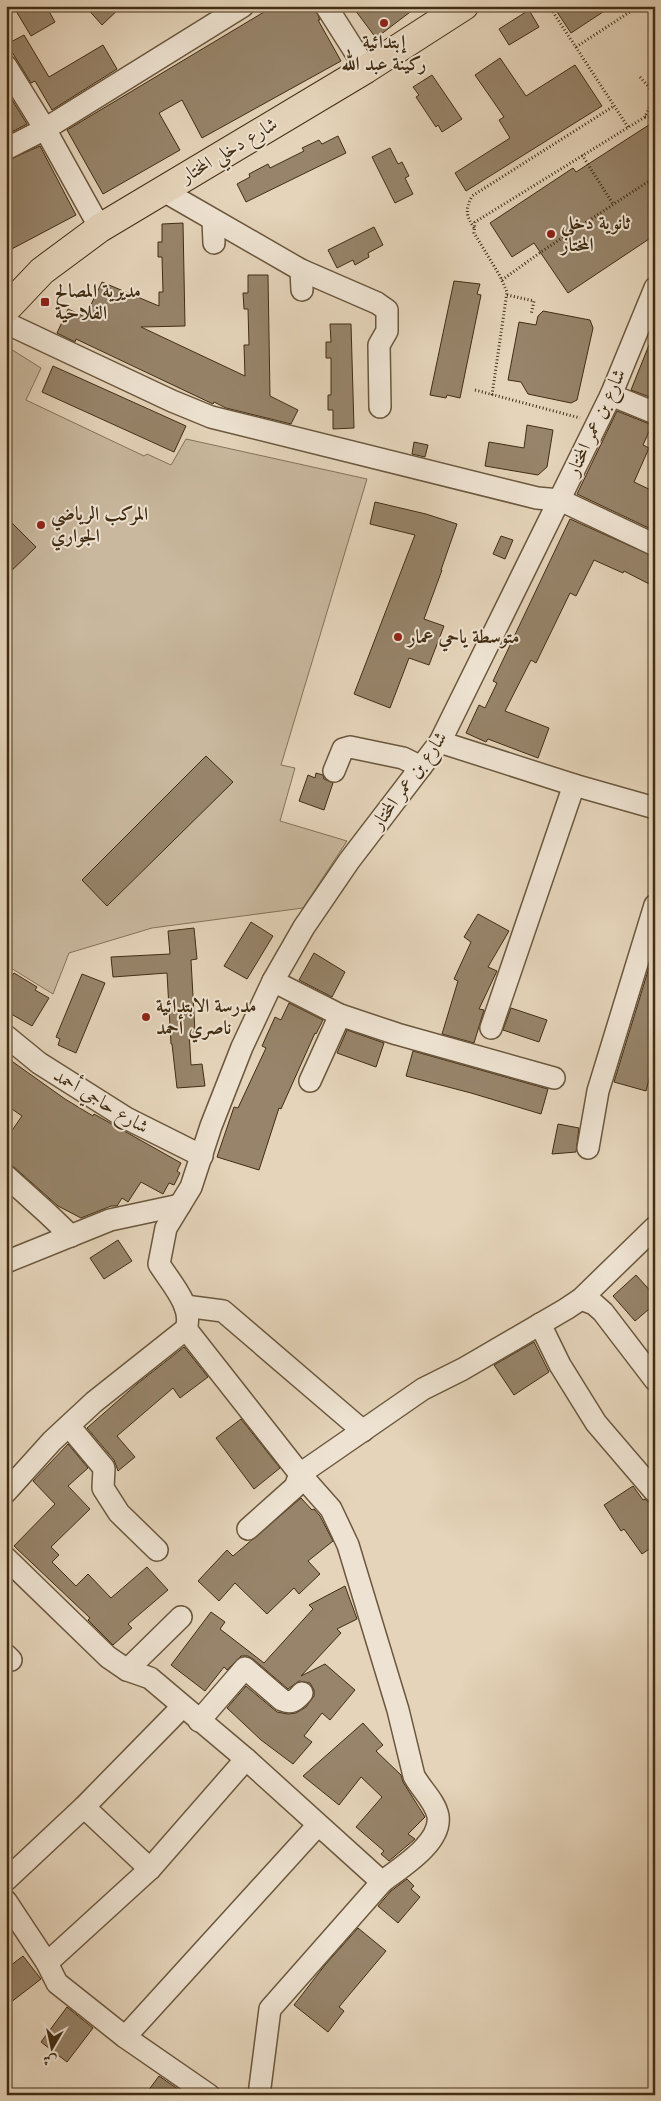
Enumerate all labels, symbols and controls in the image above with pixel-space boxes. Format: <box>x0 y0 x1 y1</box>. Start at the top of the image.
marker: إبتدائية ركينة عبد الله <box>378 17 390 29</box>
place label: إبتدائية ركينة عبد الله <box>342 29 427 77</box>
street label: شارع دخلي المختار <box>174 111 285 194</box>
place label: ثانوية دخلي المختار <box>559 210 630 258</box>
marker: ثانوية دخلي المختار <box>545 228 557 240</box>
place label: مديرية المصالح الفلاحية <box>55 278 141 326</box>
marker: مديرية المصالح الفلاحية <box>39 296 51 308</box>
street label: شارع بن عمر المختار <box>559 364 634 482</box>
place label: المركب الرياضي الجواري <box>51 501 148 551</box>
marker: المركب الرياضي الجواري <box>35 519 47 531</box>
place label: متوسطة ياحي عمار <box>406 624 519 652</box>
marker: متوسطة ياحي عمار <box>392 631 404 643</box>
street label: شارع بن عمر المختار <box>363 726 455 837</box>
place label: مدرسة الابتدائية ناصري أحمد <box>156 993 256 1043</box>
marker: مدرسة الابتدائية ناصري أحمد <box>140 1011 152 1023</box>
street label: شارع حاجي أحمد <box>47 1062 154 1141</box>
north arrow <box>28 2024 78 2074</box>
text: ش <box>42 2050 58 2071</box>

